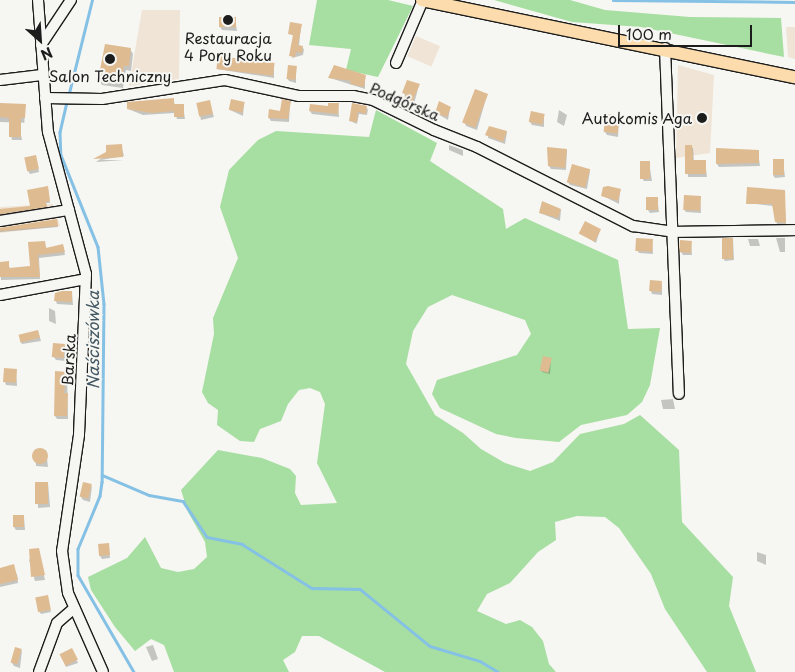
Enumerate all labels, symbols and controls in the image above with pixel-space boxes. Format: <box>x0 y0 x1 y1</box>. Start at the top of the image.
marker: Restauracja 4 Pory Roku <box>222 14 234 26</box>
north arrow <box>15 15 65 65</box>
scale bar <box>620 15 754 47</box>
text: 100 m <box>626 22 672 45</box>
place label: Restauracja 4 Pory Roku <box>184 28 272 63</box>
text: N <box>37 42 56 66</box>
marker: Salon Techniczny <box>104 53 116 65</box>
place label: Salon Techniczny <box>49 67 171 85</box>
street label: Podgórska <box>367 78 443 124</box>
place label: Autokomis Aga <box>581 109 692 127</box>
marker: Autokomis Aga <box>696 112 708 124</box>
water label: Naściszówka <box>82 291 102 389</box>
street label: Barska <box>58 333 78 387</box>

